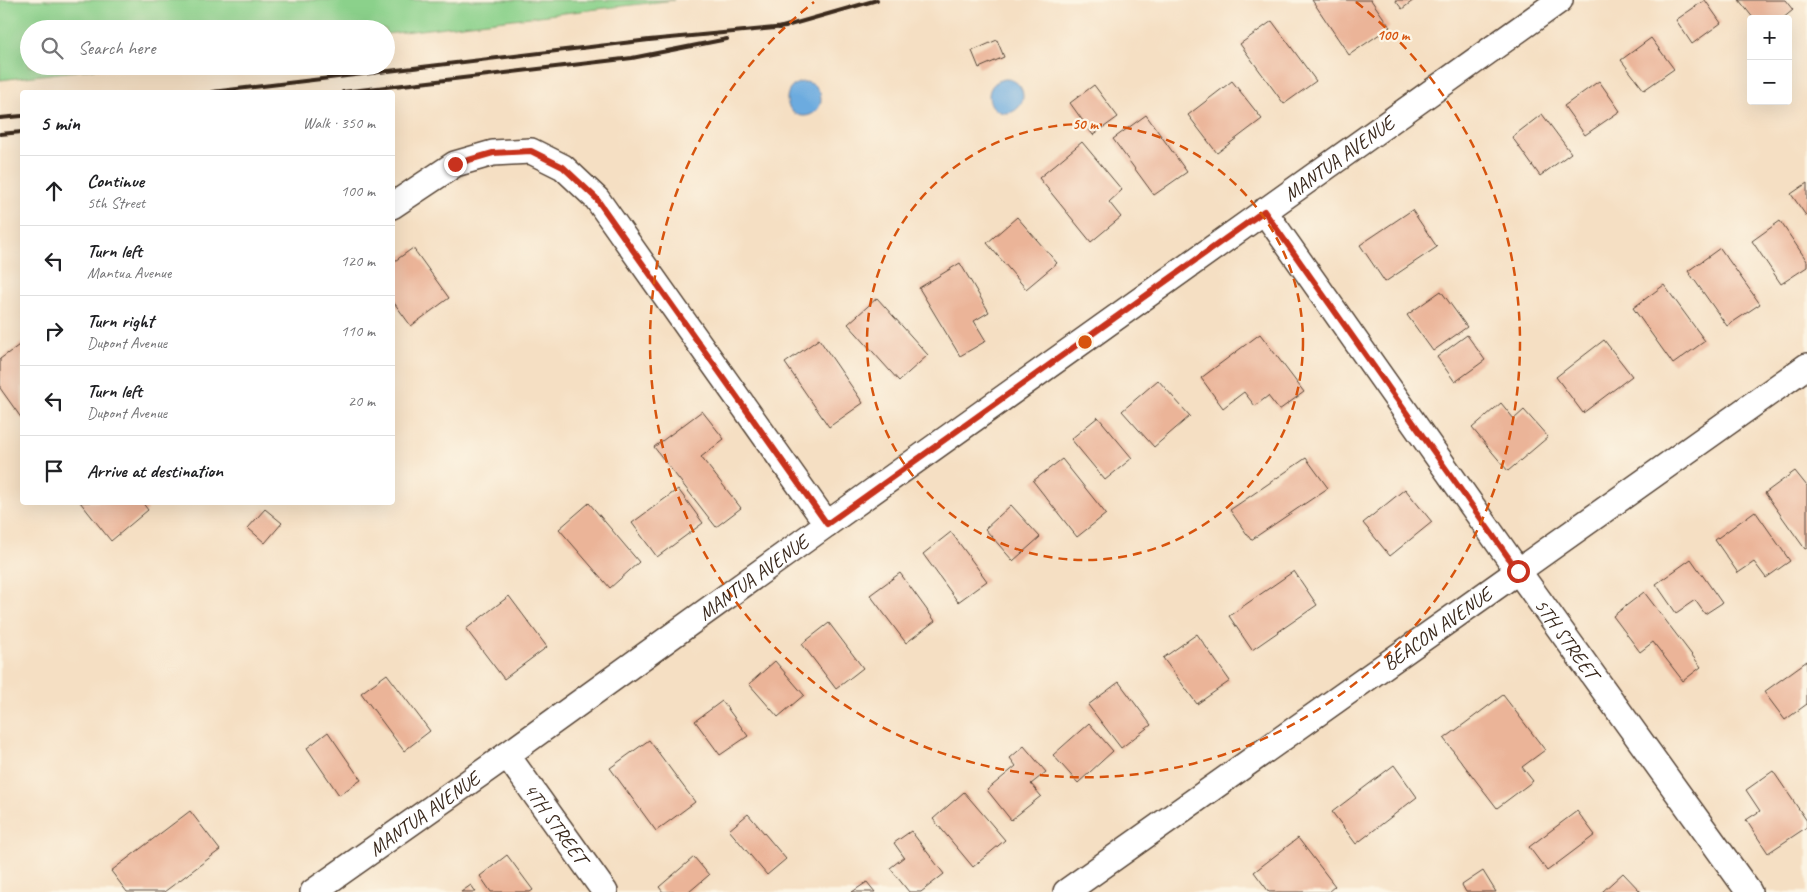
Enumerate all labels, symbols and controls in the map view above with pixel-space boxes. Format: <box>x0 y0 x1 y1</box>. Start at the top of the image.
map controls <box>1747 15 1792 105</box>
button: + <box>1747 15 1792 60</box>
search box <box>20 20 395 75</box>
text: 100 m <box>1377 26 1411 45</box>
icon: search <box>38 34 66 62</box>
text: Search here <box>78 36 155 60</box>
button: − <box>1747 60 1792 105</box>
street label: MANTUA AVENUE <box>1279 109 1401 207</box>
text: 5 min <box>40 110 80 136</box>
text: Walk · 350 m <box>303 113 375 133</box>
text: 50 m <box>1072 115 1099 134</box>
route end <box>444 153 467 176</box>
text: Continue <box>87 169 144 193</box>
icon: ahead <box>40 177 68 205</box>
text: 100 m <box>341 181 375 201</box>
text: 5th Street <box>87 193 145 213</box>
text: Turn left <box>87 239 142 263</box>
icon: left <box>40 247 68 275</box>
text: 120 m <box>341 251 375 271</box>
text: Mantua Avenue <box>87 263 171 283</box>
text: Turn right <box>87 309 154 333</box>
icon: right <box>40 317 68 345</box>
text: 110 m <box>341 321 375 341</box>
text: Dupont Avenue <box>87 333 167 353</box>
centre of rings <box>1076 333 1094 351</box>
text: Turn left <box>87 379 142 403</box>
icon: left <box>40 387 68 415</box>
text: 20 m <box>348 391 375 411</box>
text: Dupont Avenue <box>87 403 167 423</box>
icon: arrive <box>40 457 68 485</box>
text: Arrive at destination <box>87 459 223 483</box>
street label: MANTUA AVENUE <box>693 528 815 626</box>
route start <box>1507 560 1530 583</box>
street label: BEACON AVENUE <box>1378 581 1499 676</box>
street label: 5TH STREET <box>1529 594 1607 688</box>
street label: MANTUA AVENUE <box>364 765 487 862</box>
street label: 4TH STREET <box>518 778 596 873</box>

